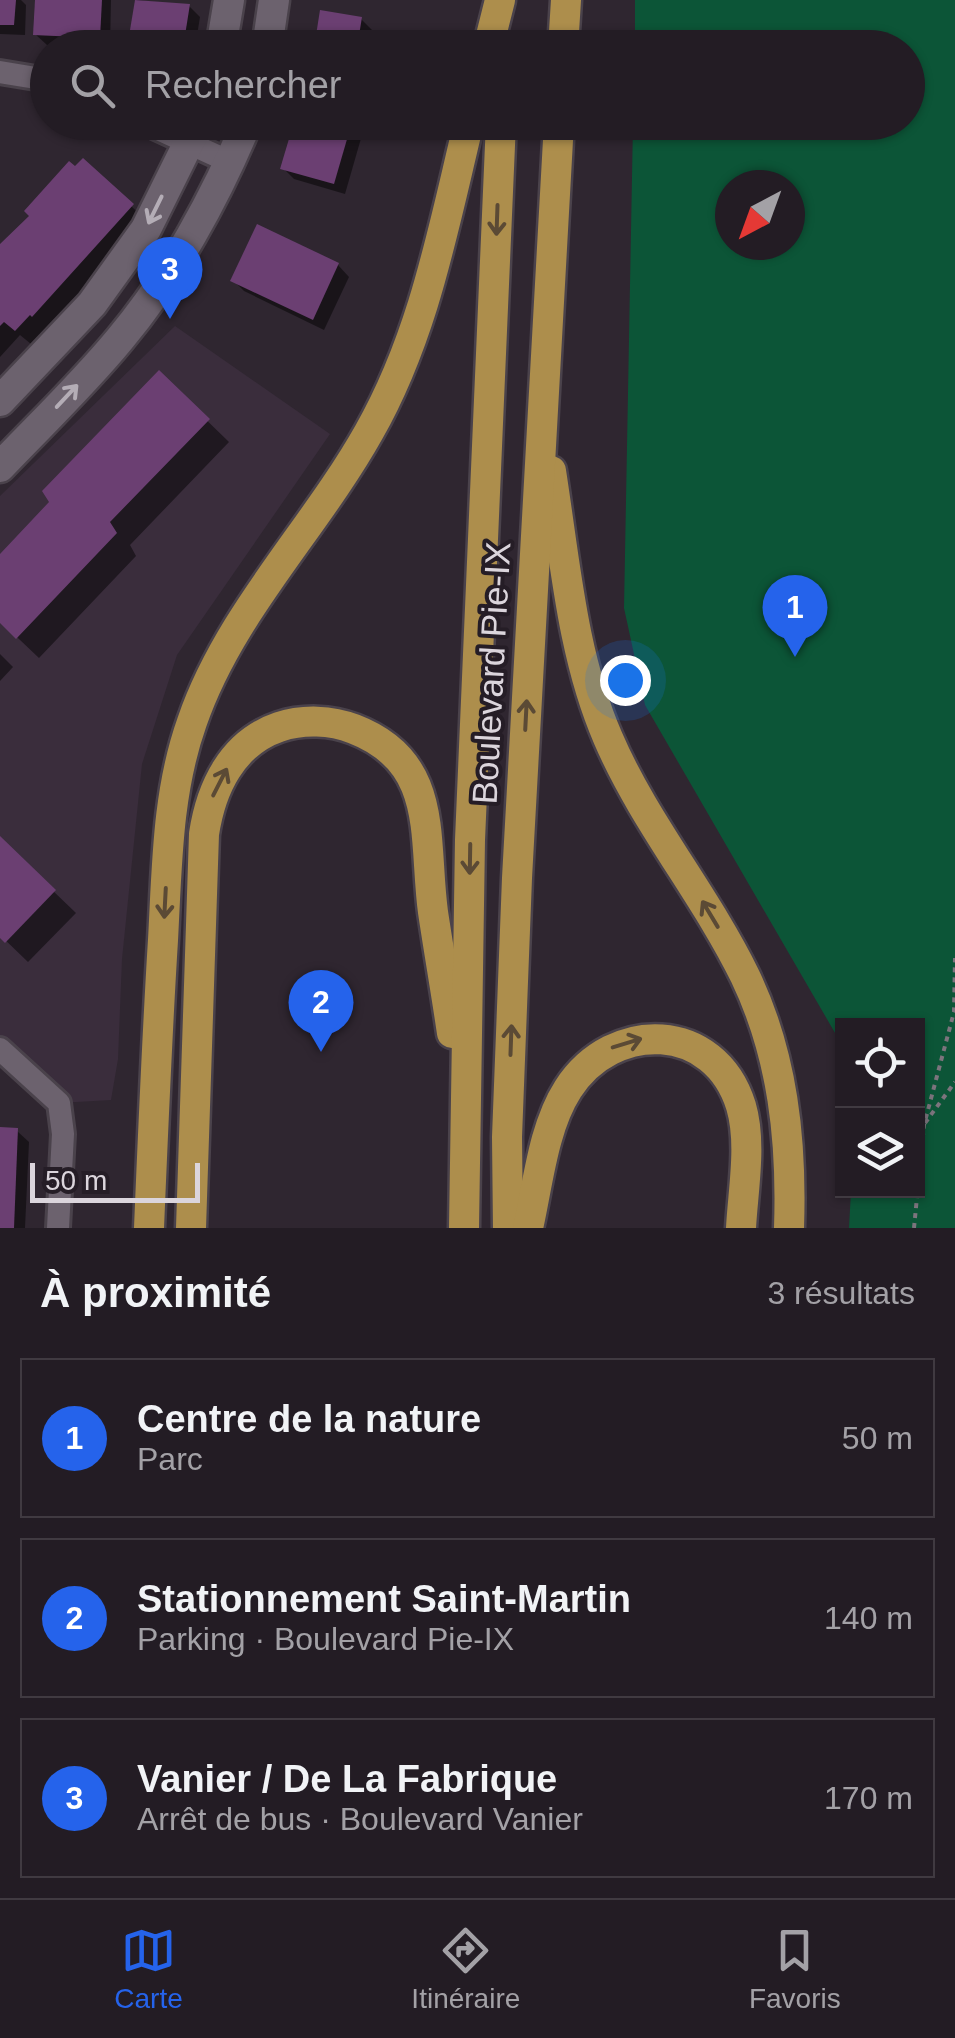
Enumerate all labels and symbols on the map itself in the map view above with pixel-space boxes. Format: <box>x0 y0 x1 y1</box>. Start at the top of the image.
north arrow <box>715 170 805 260</box>
one-way arrow <box>145 194 164 224</box>
one-way arrow <box>487 203 506 235</box>
pin: 3 <box>138 236 202 319</box>
one-way arrow <box>55 384 78 409</box>
street label: Boulevard Pie-IX <box>465 541 517 805</box>
pin: 1 <box>762 574 828 657</box>
your location <box>600 655 651 706</box>
one-way arrow <box>517 700 536 732</box>
one-way arrow <box>211 768 230 798</box>
one-way arrow <box>460 842 480 875</box>
one-way arrow <box>155 887 174 919</box>
one-way arrow <box>700 900 720 928</box>
pin: 2 <box>288 970 354 1052</box>
one-way arrow <box>502 1024 521 1056</box>
one-way arrow <box>611 1033 642 1051</box>
scale bar <box>30 1158 200 1202</box>

